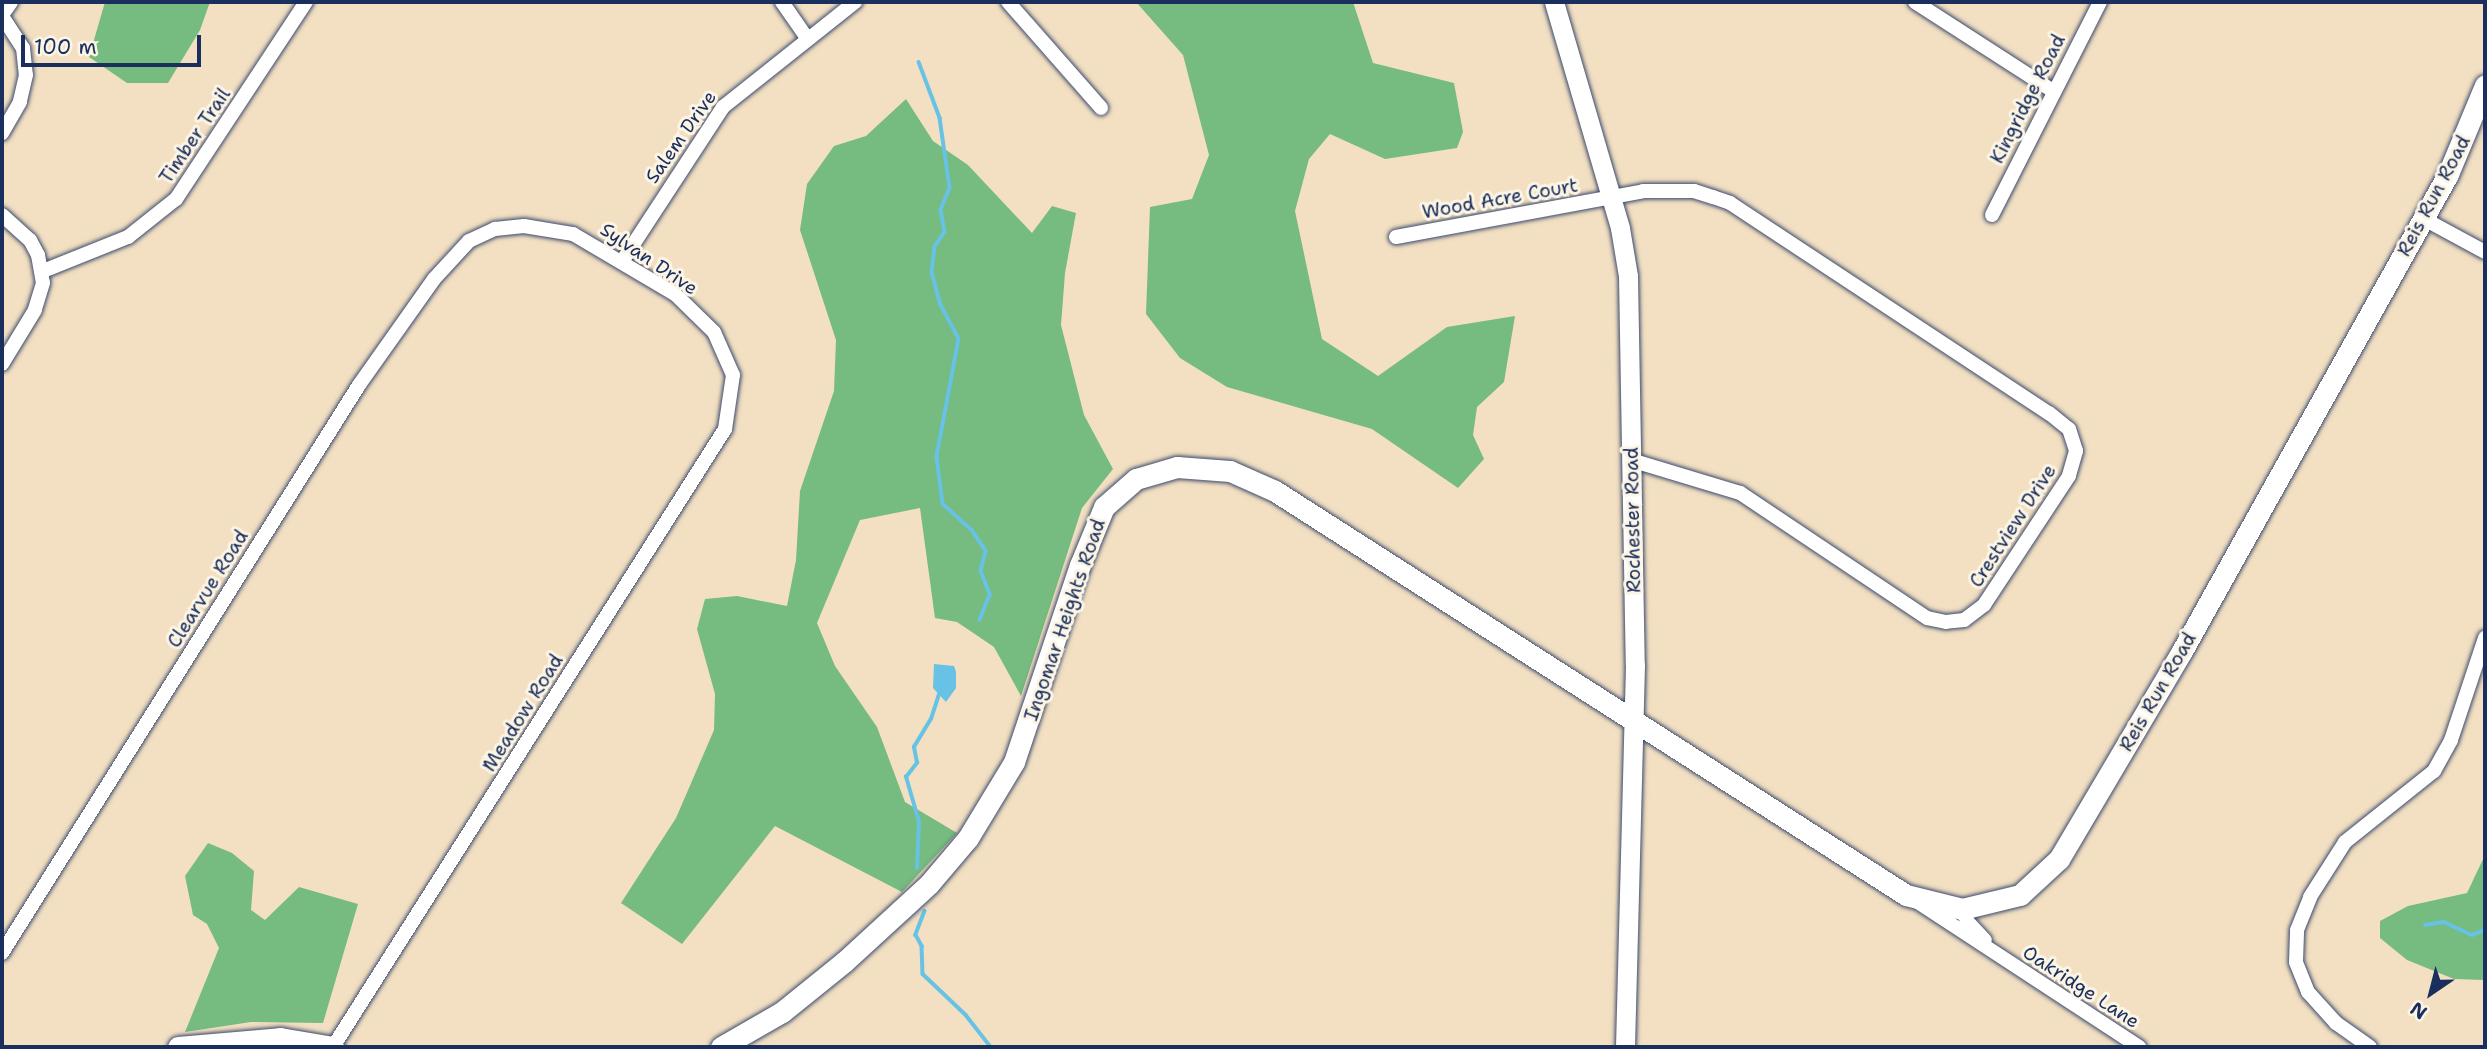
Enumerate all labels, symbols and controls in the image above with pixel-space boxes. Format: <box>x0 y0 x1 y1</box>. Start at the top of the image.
scale bar <box>24 21 205 65</box>
street label: Kingridge Road <box>1986 31 2070 167</box>
text: 100 m <box>34 33 97 61</box>
street label: Timber Trail <box>155 84 235 188</box>
street label: Salem Drive <box>641 86 721 188</box>
street label: Reis Run Road <box>2393 132 2475 260</box>
street label: Wood Acre Court <box>1420 174 1580 224</box>
street label: Sylvan Drive <box>596 218 702 300</box>
street label: Rochester Road <box>1620 447 1646 593</box>
street label: Crestview Drive <box>1965 460 2061 592</box>
street label: Ingomar Heights Road <box>1020 516 1110 724</box>
street label: Clearvue Road <box>163 526 253 652</box>
street label: Reis Run Road <box>2115 629 2201 755</box>
street label: Meadow Road <box>478 650 568 776</box>
street label: Oakridge Lane <box>2018 941 2144 1033</box>
north arrow <box>2396 958 2466 1028</box>
text: N <box>2405 996 2432 1025</box>

